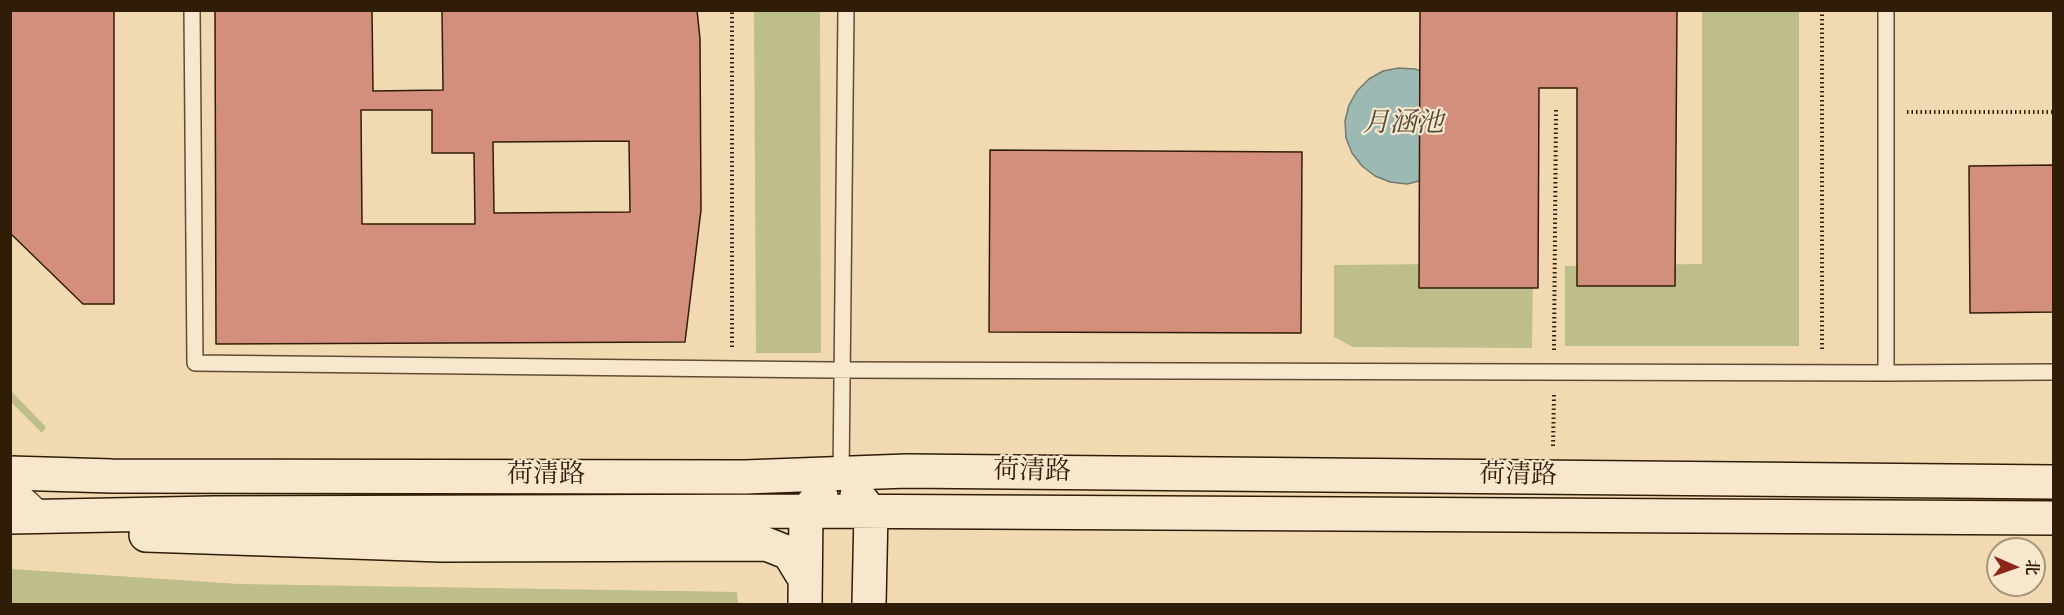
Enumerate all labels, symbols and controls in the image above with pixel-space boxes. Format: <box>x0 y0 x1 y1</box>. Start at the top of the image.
water label: 月涵池 <box>1363 109 1443 141</box>
street label: 荷清路 <box>993 457 1071 489</box>
street label: 荷清路 <box>507 461 585 493</box>
street label: 荷清路 <box>1479 461 1557 493</box>
north arrow <box>1986 537 2046 597</box>
text: 北 <box>2022 559 2042 576</box>

